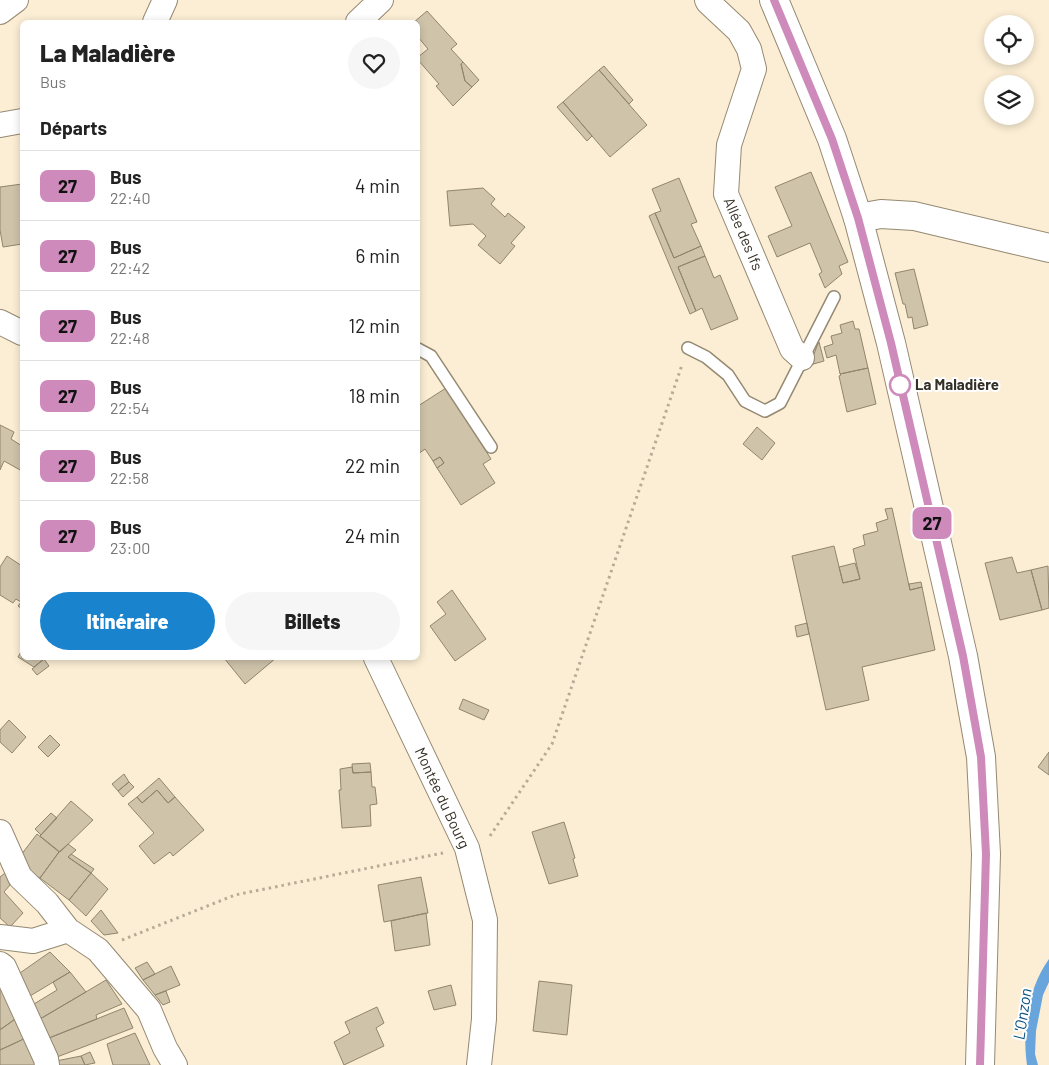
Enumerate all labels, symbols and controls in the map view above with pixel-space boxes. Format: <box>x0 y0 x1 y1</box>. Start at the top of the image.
map controls <box>984 15 1034 125</box>
button: locate <box>984 15 1034 65</box>
button: heart <box>348 37 400 89</box>
text: La Maladière <box>40 38 175 67</box>
text: Bus <box>40 72 66 91</box>
button: layers <box>984 75 1034 125</box>
text: Départs <box>40 116 107 139</box>
text: Bus <box>110 165 142 188</box>
text: 4 min <box>355 174 400 197</box>
text: 27 <box>58 175 77 197</box>
text: 22:40 <box>110 188 150 207</box>
street label: Allée des Ifs <box>721 194 767 273</box>
text: Bus <box>110 235 142 258</box>
text: 6 min <box>356 244 400 267</box>
text: 27 <box>58 245 77 267</box>
text: 22:42 <box>110 258 150 277</box>
text: Bus <box>110 305 142 328</box>
text: 12 min <box>349 314 400 337</box>
text: 27 <box>58 315 77 337</box>
text: 22:48 <box>110 328 150 347</box>
marker: La Maladière <box>889 374 911 396</box>
text: Bus <box>110 375 142 398</box>
place label: La Maladière <box>915 375 999 393</box>
text: 18 min <box>349 384 400 407</box>
text: 27 <box>58 385 77 407</box>
text: 22:54 <box>110 398 150 417</box>
text: Bus <box>110 445 142 468</box>
text: 22 min <box>345 454 400 477</box>
text: 27 <box>58 455 77 477</box>
text: 22:58 <box>110 468 149 487</box>
line badge: 27 <box>910 507 954 539</box>
text: 27 <box>922 512 942 534</box>
text: Bus <box>110 515 142 538</box>
text: 24 min <box>345 524 400 547</box>
text: 27 <box>58 525 77 547</box>
text: 23:00 <box>110 538 150 557</box>
button: Itinéraire <box>40 592 215 650</box>
button: Billets <box>225 592 400 650</box>
street label: Montée du Bourg <box>412 744 474 851</box>
water label: L'Onzon <box>1008 987 1035 1041</box>

